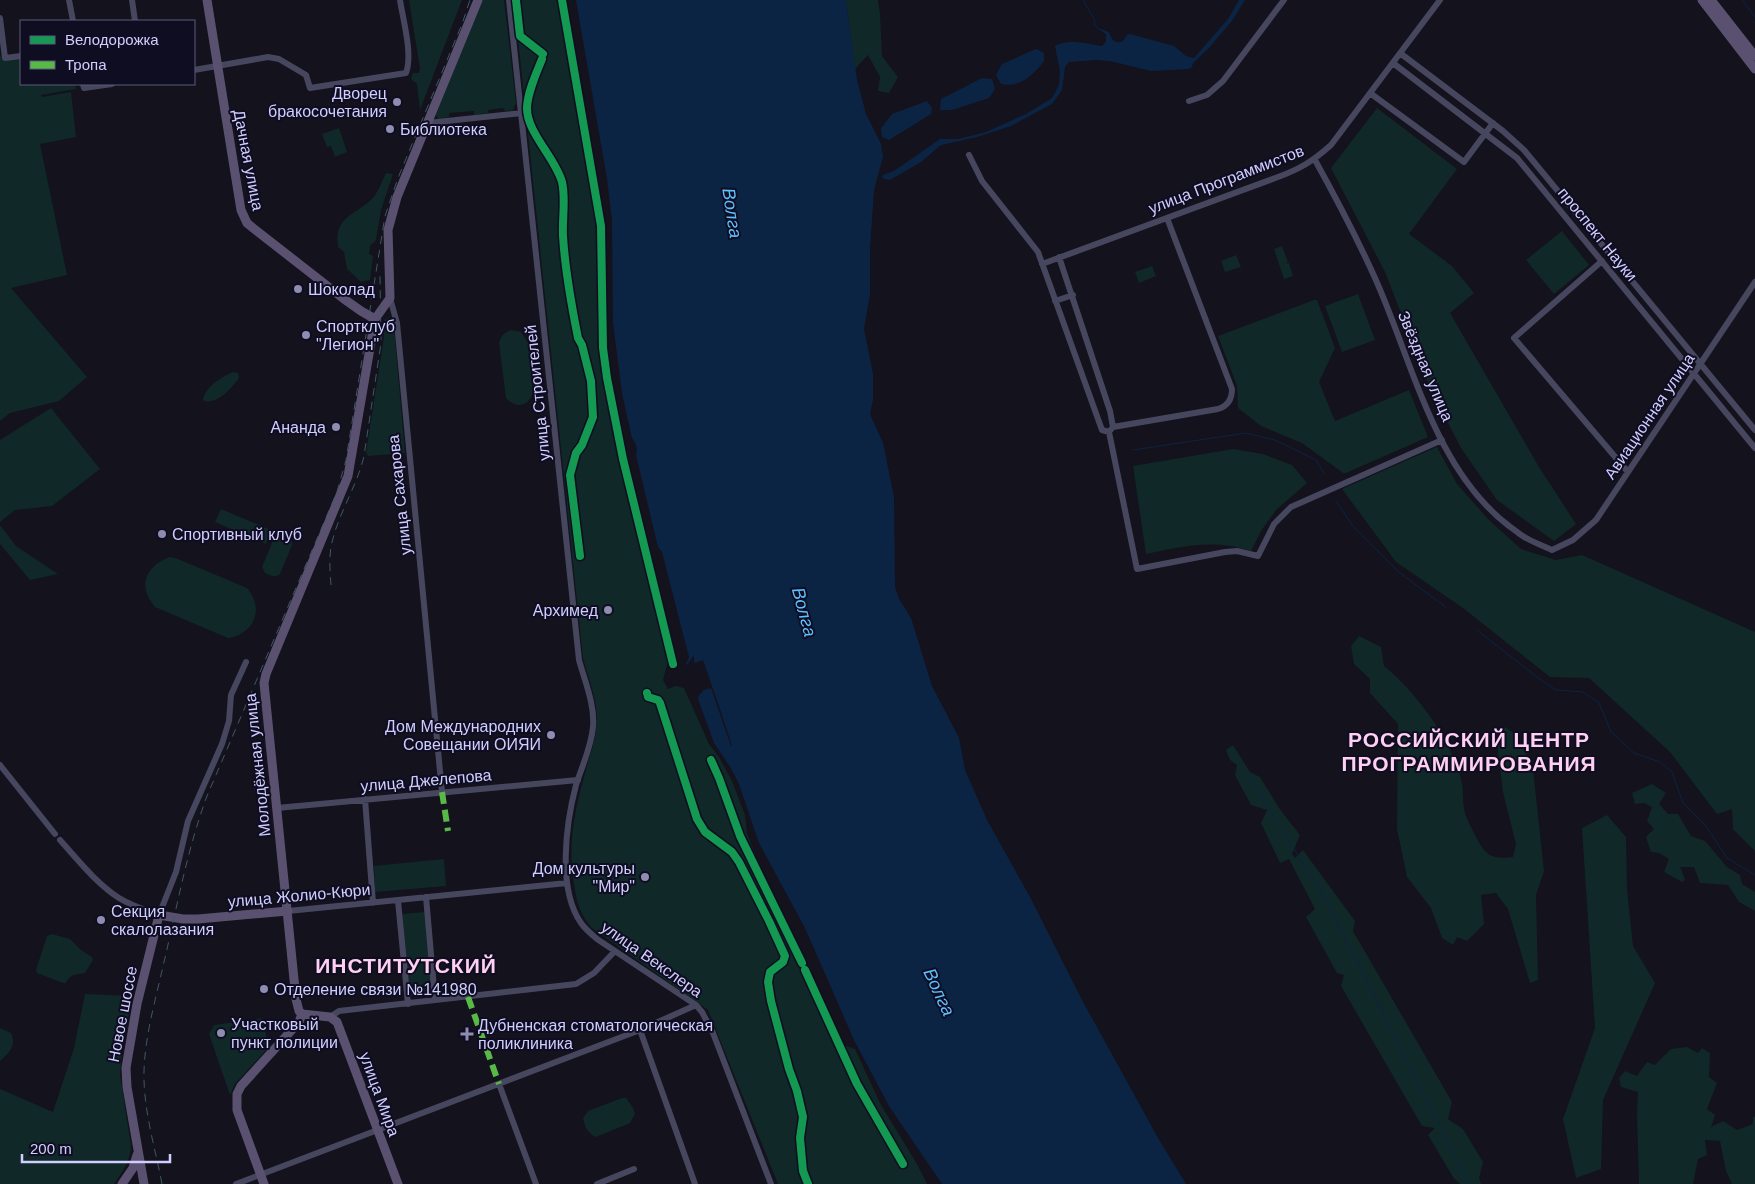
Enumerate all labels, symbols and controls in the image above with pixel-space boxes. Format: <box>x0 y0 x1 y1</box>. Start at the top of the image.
legend <box>20 20 195 85</box>
text: Велодорожка <box>65 31 159 48</box>
text: Тропа <box>65 56 107 73</box>
place label: Дворец бракосочетания <box>268 85 387 120</box>
marker: Дворец бракосочетания <box>391 96 403 108</box>
street label: Дачная улица <box>230 108 267 212</box>
place label: Библиотека <box>400 121 487 138</box>
marker: Библиотека <box>384 123 396 135</box>
street label: улица Программистов <box>1146 142 1306 217</box>
street label: проспект Науки <box>1555 184 1640 284</box>
water label: Волга <box>718 187 746 239</box>
place label: Шоколад <box>308 281 376 298</box>
marker: Шоколад <box>292 283 304 295</box>
street label: Звёздная улица <box>1395 308 1456 424</box>
place label: Спортклуб "Легион" <box>316 318 395 353</box>
street label: улица Строителей <box>522 324 553 462</box>
marker: Спортклуб "Легион" <box>300 329 312 341</box>
street label: Авиационная улица <box>1601 350 1698 482</box>
place label: Ананда <box>271 419 326 436</box>
marker: Ананда <box>330 421 342 433</box>
street label: улица Сахарова <box>385 434 414 556</box>
place label: Спортивный клуб <box>172 526 302 543</box>
marker: Спортивный клуб <box>156 528 168 540</box>
water label: Волга <box>788 585 820 639</box>
place label: Архимед <box>533 602 599 619</box>
marker: Архимед <box>602 604 614 616</box>
street label: Молодёжная улица <box>242 692 273 837</box>
place label: Дом Международних Совещании ОИЯИ <box>385 718 541 753</box>
district label: РОССИЙСКИЙ ЦЕНТР ПРОГРАММИРОВАНИЯ <box>1341 728 1597 775</box>
marker: Дом Международних Совещании ОИЯИ <box>545 729 557 741</box>
street label: улица Джелепова <box>360 766 492 795</box>
place label: Дом культуры "Мир" <box>533 860 635 895</box>
marker: Дом культуры "Мир" <box>639 871 651 883</box>
street label: улица Жолио-Кюри <box>227 881 371 910</box>
place label: Секция скалолазания <box>111 903 214 938</box>
marker: Секция скалолазания <box>95 914 107 926</box>
street label: улица Векслера <box>598 918 705 1001</box>
district label: ИНСТИТУТСКИЙ <box>315 954 497 977</box>
street label: Новое шоссе <box>105 964 140 1064</box>
water label: Волга <box>919 965 959 1019</box>
place label: Отделение связи №141980 <box>274 981 477 998</box>
marker: Отделение связи №141980 <box>258 983 270 995</box>
place label: Участковый пункт полиции <box>231 1016 338 1051</box>
place label: Дубненская стоматологическая поликлиника <box>478 1017 713 1052</box>
marker: Участковый пункт полиции <box>215 1027 227 1039</box>
marker: Дубненская стоматологическая поликлиника <box>460 1027 474 1041</box>
street label: улица Мира <box>356 1050 403 1139</box>
scale bar <box>22 1132 170 1164</box>
text: 200 m <box>30 1140 72 1157</box>

